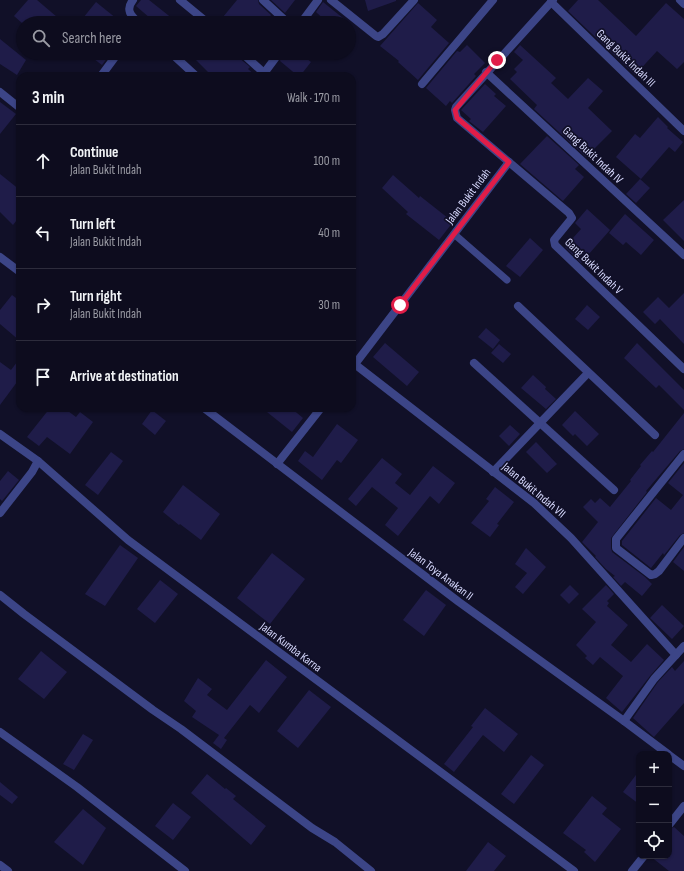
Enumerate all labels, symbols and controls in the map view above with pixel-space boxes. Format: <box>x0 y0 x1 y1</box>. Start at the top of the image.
search box <box>16 16 356 60</box>
street label: Gang Bukit Indah III <box>593 26 658 90</box>
icon: search <box>30 27 52 49</box>
text: Search here <box>62 29 122 48</box>
route end <box>488 51 506 69</box>
text: 3 min <box>32 88 65 108</box>
text: Walk · 170 m <box>287 90 340 106</box>
street label: Gang Bukit Indah IV <box>559 124 626 188</box>
text: Continue <box>70 143 119 162</box>
icon: ahead <box>32 150 54 172</box>
text: 100 m <box>313 153 340 169</box>
text: Jalan Bukit Indah <box>70 162 142 178</box>
street label: Jalan Bukit Indah <box>442 165 494 228</box>
text: Turn left <box>70 215 115 234</box>
icon: left <box>32 222 54 244</box>
text: 40 m <box>318 225 340 241</box>
text: Jalan Bukit Indah <box>70 234 142 250</box>
street label: Gang Bukit Indah V <box>562 235 626 298</box>
text: Turn right <box>70 287 122 306</box>
icon: right <box>32 294 54 316</box>
route start <box>391 296 409 314</box>
text: 30 m <box>318 297 340 313</box>
text: Jalan Bukit Indah <box>70 306 142 322</box>
icon: arrive <box>32 366 54 388</box>
text: Arrive at destination <box>70 367 179 386</box>
street label: Jalan Bukit Indah VII <box>498 459 568 521</box>
street label: Jalan Toya Anakan II <box>405 545 476 604</box>
street label: Jalan Kumba Karna <box>256 619 325 676</box>
map controls <box>636 751 672 859</box>
button: + <box>636 751 672 787</box>
button: − <box>636 787 672 823</box>
button: locate <box>636 823 672 859</box>

